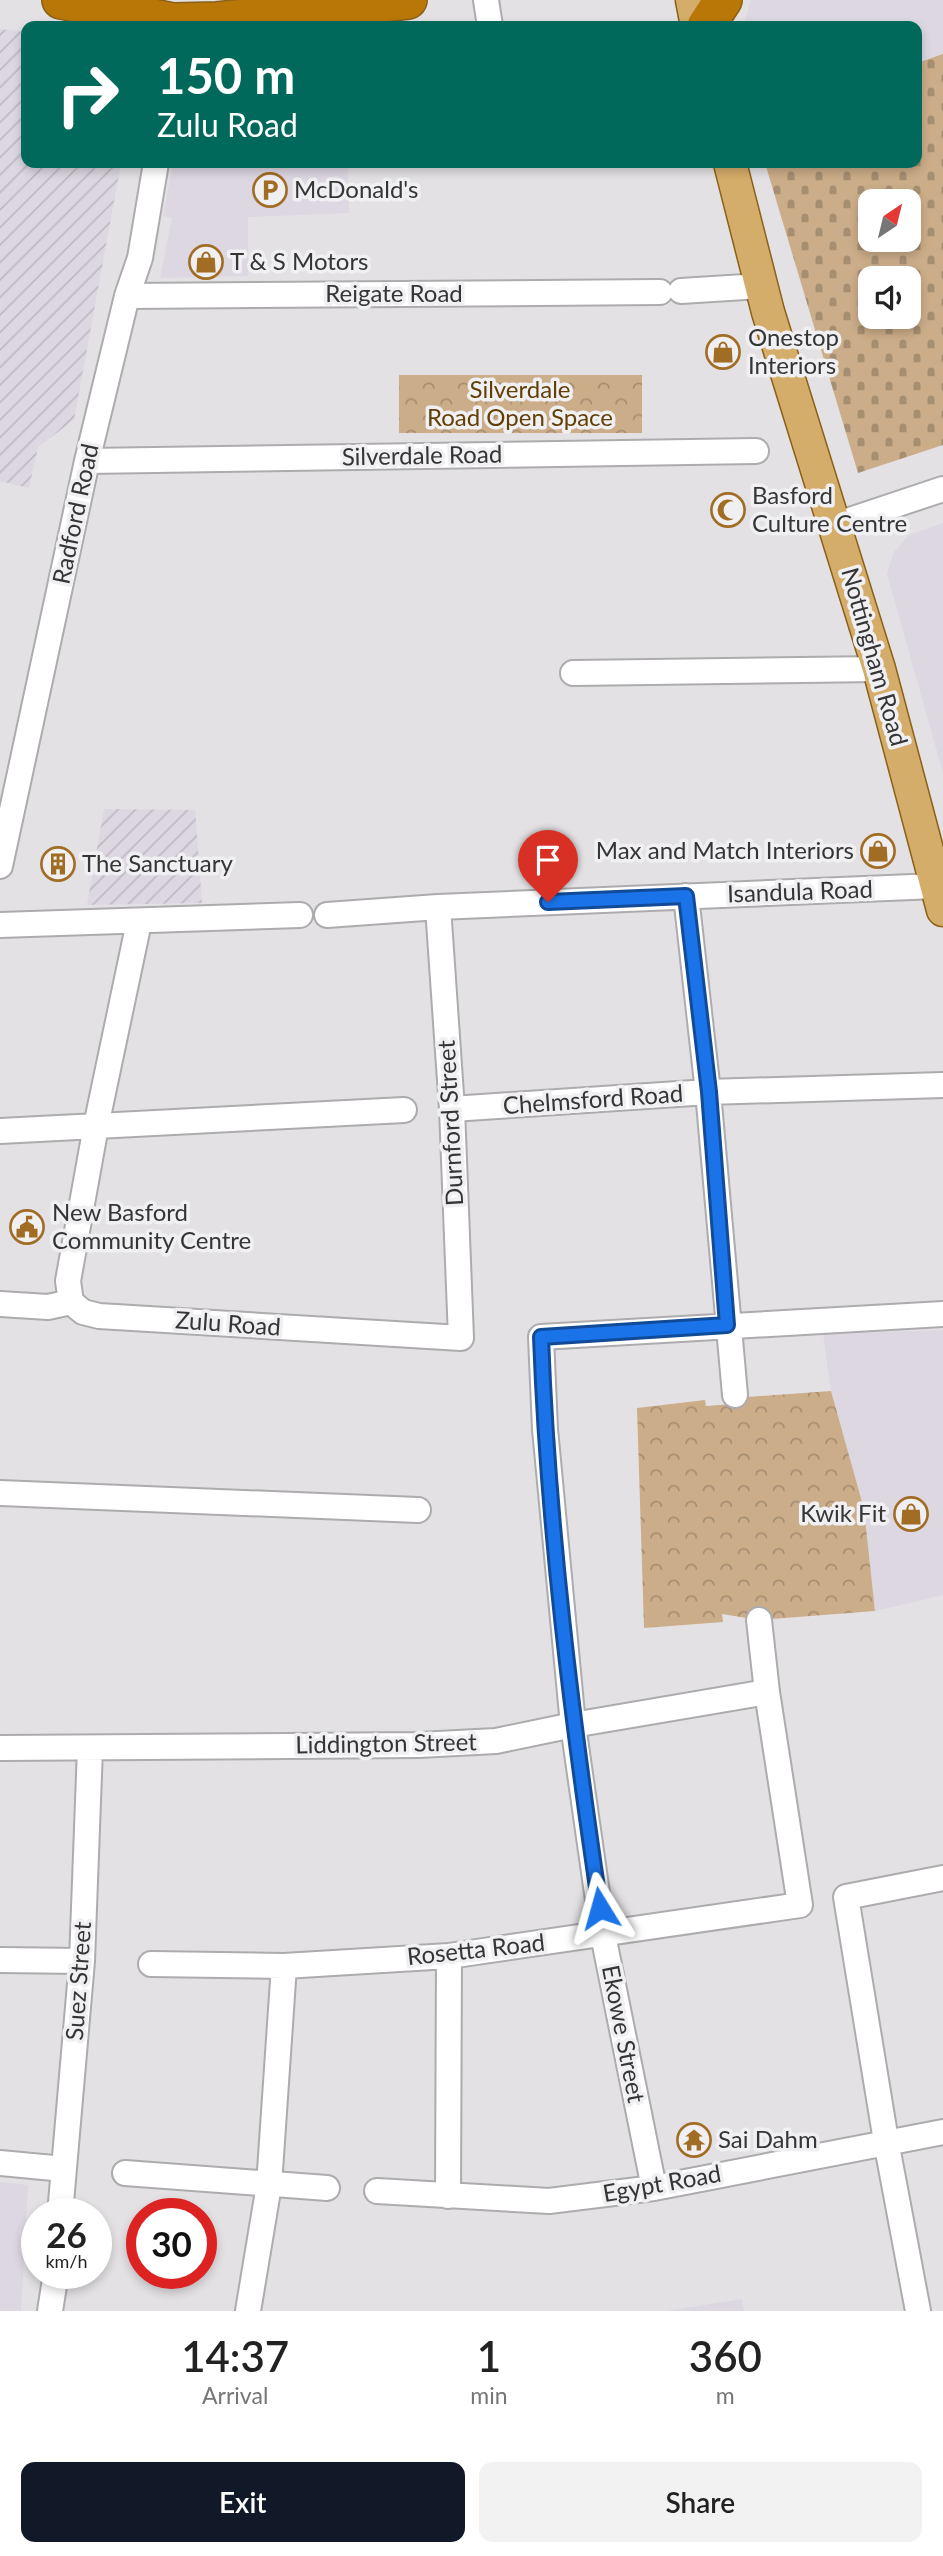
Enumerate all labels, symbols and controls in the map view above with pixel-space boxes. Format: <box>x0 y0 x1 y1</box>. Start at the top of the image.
text: 150 m <box>157 46 295 104</box>
icon: right <box>42 49 133 140</box>
text: Zulu Road <box>157 105 298 144</box>
parking icon: McDonald's <box>251 171 289 209</box>
place label: McDonald's <box>294 174 418 203</box>
north arrow <box>858 189 920 252</box>
map controls <box>858 189 921 329</box>
shop icon: T & S Motors <box>187 243 225 281</box>
place label: T & S Motors <box>230 246 369 275</box>
button: sound <box>858 266 921 329</box>
street label: Reigate Road <box>325 278 463 307</box>
place label: Onestop Interiors <box>748 322 839 379</box>
shop icon: Onestop Interiors <box>704 333 742 371</box>
park label: Silverdale Road Open Space <box>427 374 613 431</box>
street label: Silverdale Road <box>342 439 502 470</box>
street label: Radford Road <box>45 441 104 587</box>
place label: Basford Culture Centre <box>752 480 907 537</box>
mosque icon: Basford Culture Centre <box>709 491 747 529</box>
street label: Nottingham Road <box>836 564 915 749</box>
pin <box>518 830 578 902</box>
shop icon: Max and Match Interiors <box>859 832 897 870</box>
place label: Max and Match Interiors <box>596 835 854 864</box>
icon: arrive <box>529 841 567 879</box>
building icon: The Sanctuary <box>39 845 77 883</box>
place label: The Sanctuary <box>82 848 233 877</box>
street label: Isandula Road <box>727 873 873 908</box>
street label: Durnford Street <box>431 1039 468 1207</box>
street label: Chelmsford Road <box>502 1078 684 1119</box>
place label: New Basford Community Centre <box>52 1197 251 1254</box>
public building icon: New Basford Community Centre <box>8 1208 46 1246</box>
street label: Zulu Road <box>174 1304 282 1341</box>
shop icon: Kwik Fit <box>892 1495 930 1533</box>
place label: Kwik Fit <box>800 1498 886 1527</box>
street label: Liddington Street <box>295 1726 477 1759</box>
position arrow <box>563 1871 637 1945</box>
street label: Suez Street <box>59 1920 96 2041</box>
street label: Rosetta Road <box>405 1927 546 1970</box>
street label: Ekowe Street <box>597 1963 652 2105</box>
temple icon: Sai Dahm <box>675 2121 713 2159</box>
place label: Sai Dahm <box>718 2124 818 2153</box>
street label: Egypt Road <box>600 2158 723 2207</box>
speed limit sign: 30 <box>126 2198 217 2289</box>
text: 26 <box>46 2213 87 2255</box>
text: km/h <box>45 2250 88 2272</box>
text: 14:37 <box>181 2331 289 2381</box>
text: 1 <box>477 2331 501 2381</box>
text: 360 <box>689 2331 762 2381</box>
text: Arrival <box>202 2381 268 2409</box>
text: min <box>470 2381 508 2409</box>
text: m <box>716 2381 735 2409</box>
button: Exit <box>21 2462 465 2542</box>
button: Share <box>479 2462 922 2542</box>

